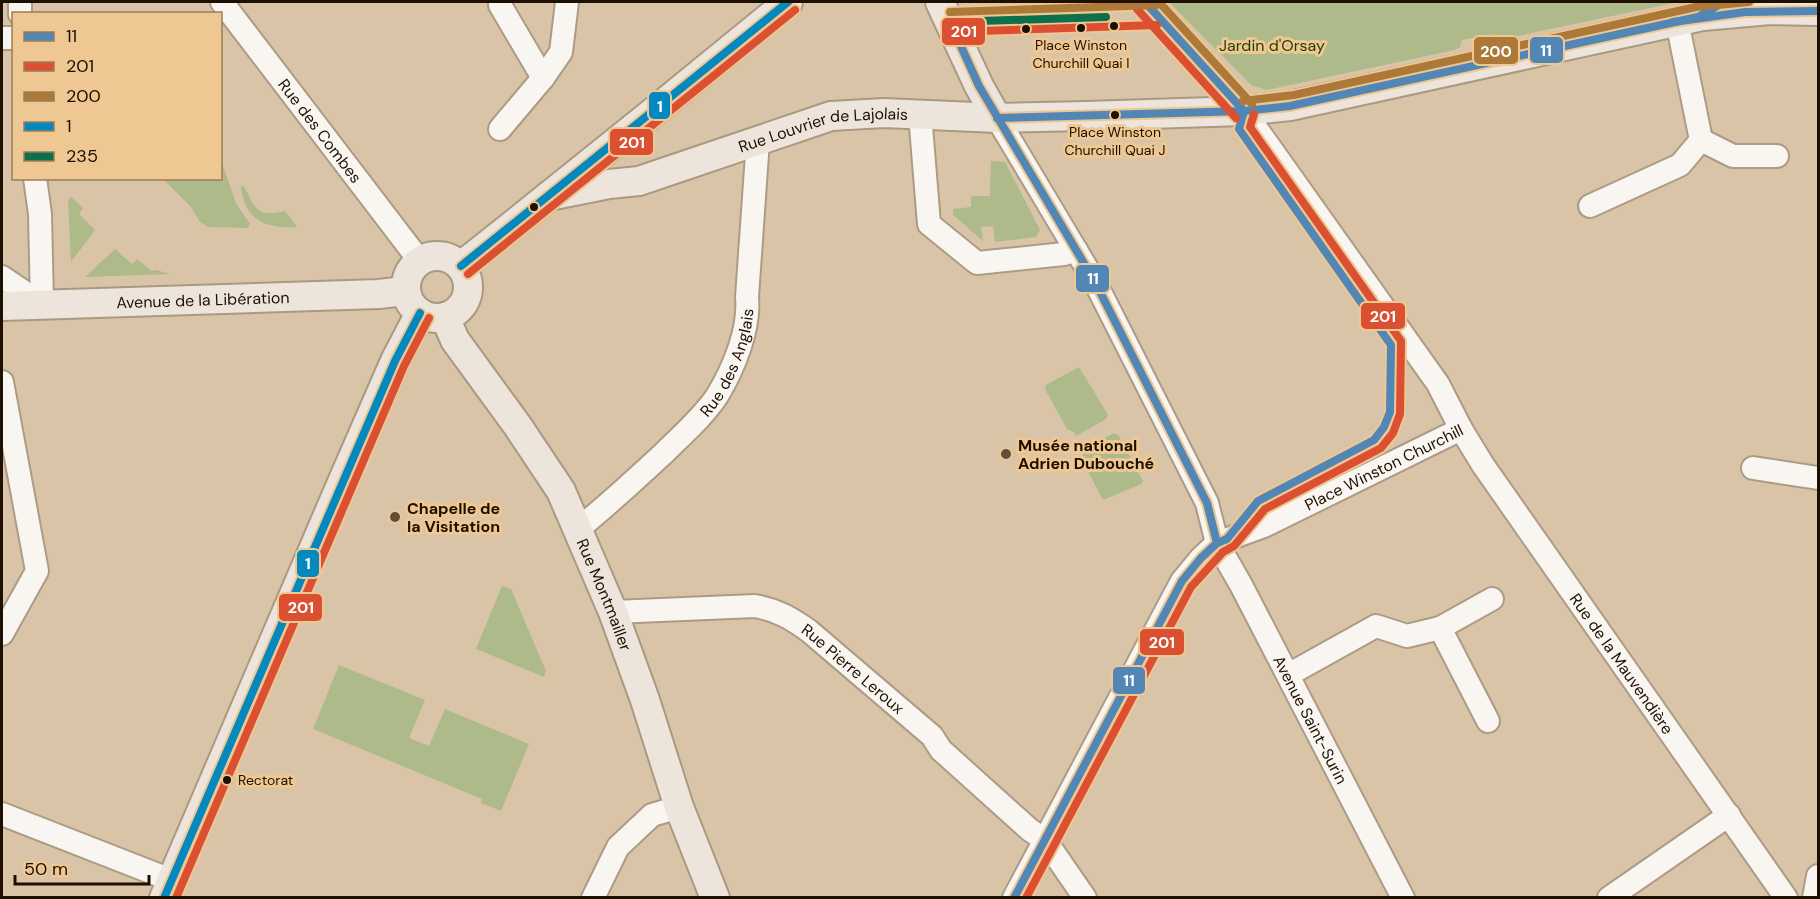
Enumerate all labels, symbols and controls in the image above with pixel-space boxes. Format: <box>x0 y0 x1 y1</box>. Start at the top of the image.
legend <box>12 12 222 180</box>
line badge: 201 <box>941 17 986 46</box>
unlabelled marker <box>1108 20 1120 32</box>
text: 201 <box>951 21 977 42</box>
marker: Place Winston Churchill Quai I <box>1075 22 1087 34</box>
unlabelled marker <box>1020 23 1032 35</box>
text: 11 <box>66 24 77 48</box>
park label: Jardin d'Orsay <box>1219 35 1325 56</box>
place label: Place Winston Churchill Quai I <box>1032 36 1130 72</box>
line badge: 200 <box>1473 36 1519 65</box>
line badge: 11 <box>1529 36 1564 64</box>
text: 11 <box>1540 40 1552 61</box>
text: 200 <box>1480 41 1512 62</box>
text: 201 <box>66 54 94 78</box>
street label: Rue des Combes <box>274 74 367 187</box>
text: 200 <box>66 84 101 108</box>
line badge: 1 <box>648 91 671 120</box>
text: 1 <box>657 96 663 117</box>
street label: Rue Louvrier de Lajolais <box>736 103 909 157</box>
marker: Place Winston Churchill Quai J <box>1109 109 1121 121</box>
text: 1 <box>66 114 72 138</box>
place label: Place Winston Churchill Quai J <box>1065 123 1165 159</box>
line badge: 201 <box>609 128 654 156</box>
text: 201 <box>619 132 645 153</box>
text: 235 <box>66 144 98 168</box>
unlabelled marker <box>528 201 540 213</box>
line badge: 11 <box>1075 264 1110 293</box>
text: 11 <box>1087 268 1099 289</box>
street label: Avenue de la Libération <box>116 286 290 313</box>
line badge: 201 <box>1360 302 1406 330</box>
text: 201 <box>1370 306 1396 327</box>
street label: Rue des Anglais <box>695 308 758 421</box>
street label: Place Winston Churchill <box>1301 419 1467 515</box>
place label: Musée national Adrien Dubouché <box>1018 435 1154 474</box>
marker: Musée national Adrien Dubouché <box>999 447 1013 461</box>
place label: Chapelle de la Visitation <box>407 498 500 537</box>
marker: Chapelle de la Visitation <box>388 510 402 524</box>
street label: Rue Montmailler <box>572 535 637 654</box>
line badge: 1 <box>296 549 320 578</box>
text: 1 <box>305 553 311 574</box>
street label: Rue de la Mauvendière <box>1565 589 1679 738</box>
line badge: 201 <box>278 593 323 622</box>
text: 201 <box>288 597 314 618</box>
street label: Rue Pierre Leroux <box>798 619 909 718</box>
line badge: 201 <box>1139 628 1185 656</box>
text: 201 <box>1149 632 1175 653</box>
street label: Avenue Saint-Surin <box>1269 652 1353 788</box>
line badge: 11 <box>1112 666 1146 695</box>
text: 11 <box>1123 670 1135 691</box>
place label: Rectorat <box>238 771 293 789</box>
marker: Rectorat <box>221 774 233 786</box>
scale bar <box>15 848 148 886</box>
text: 50 m <box>24 857 68 881</box>

